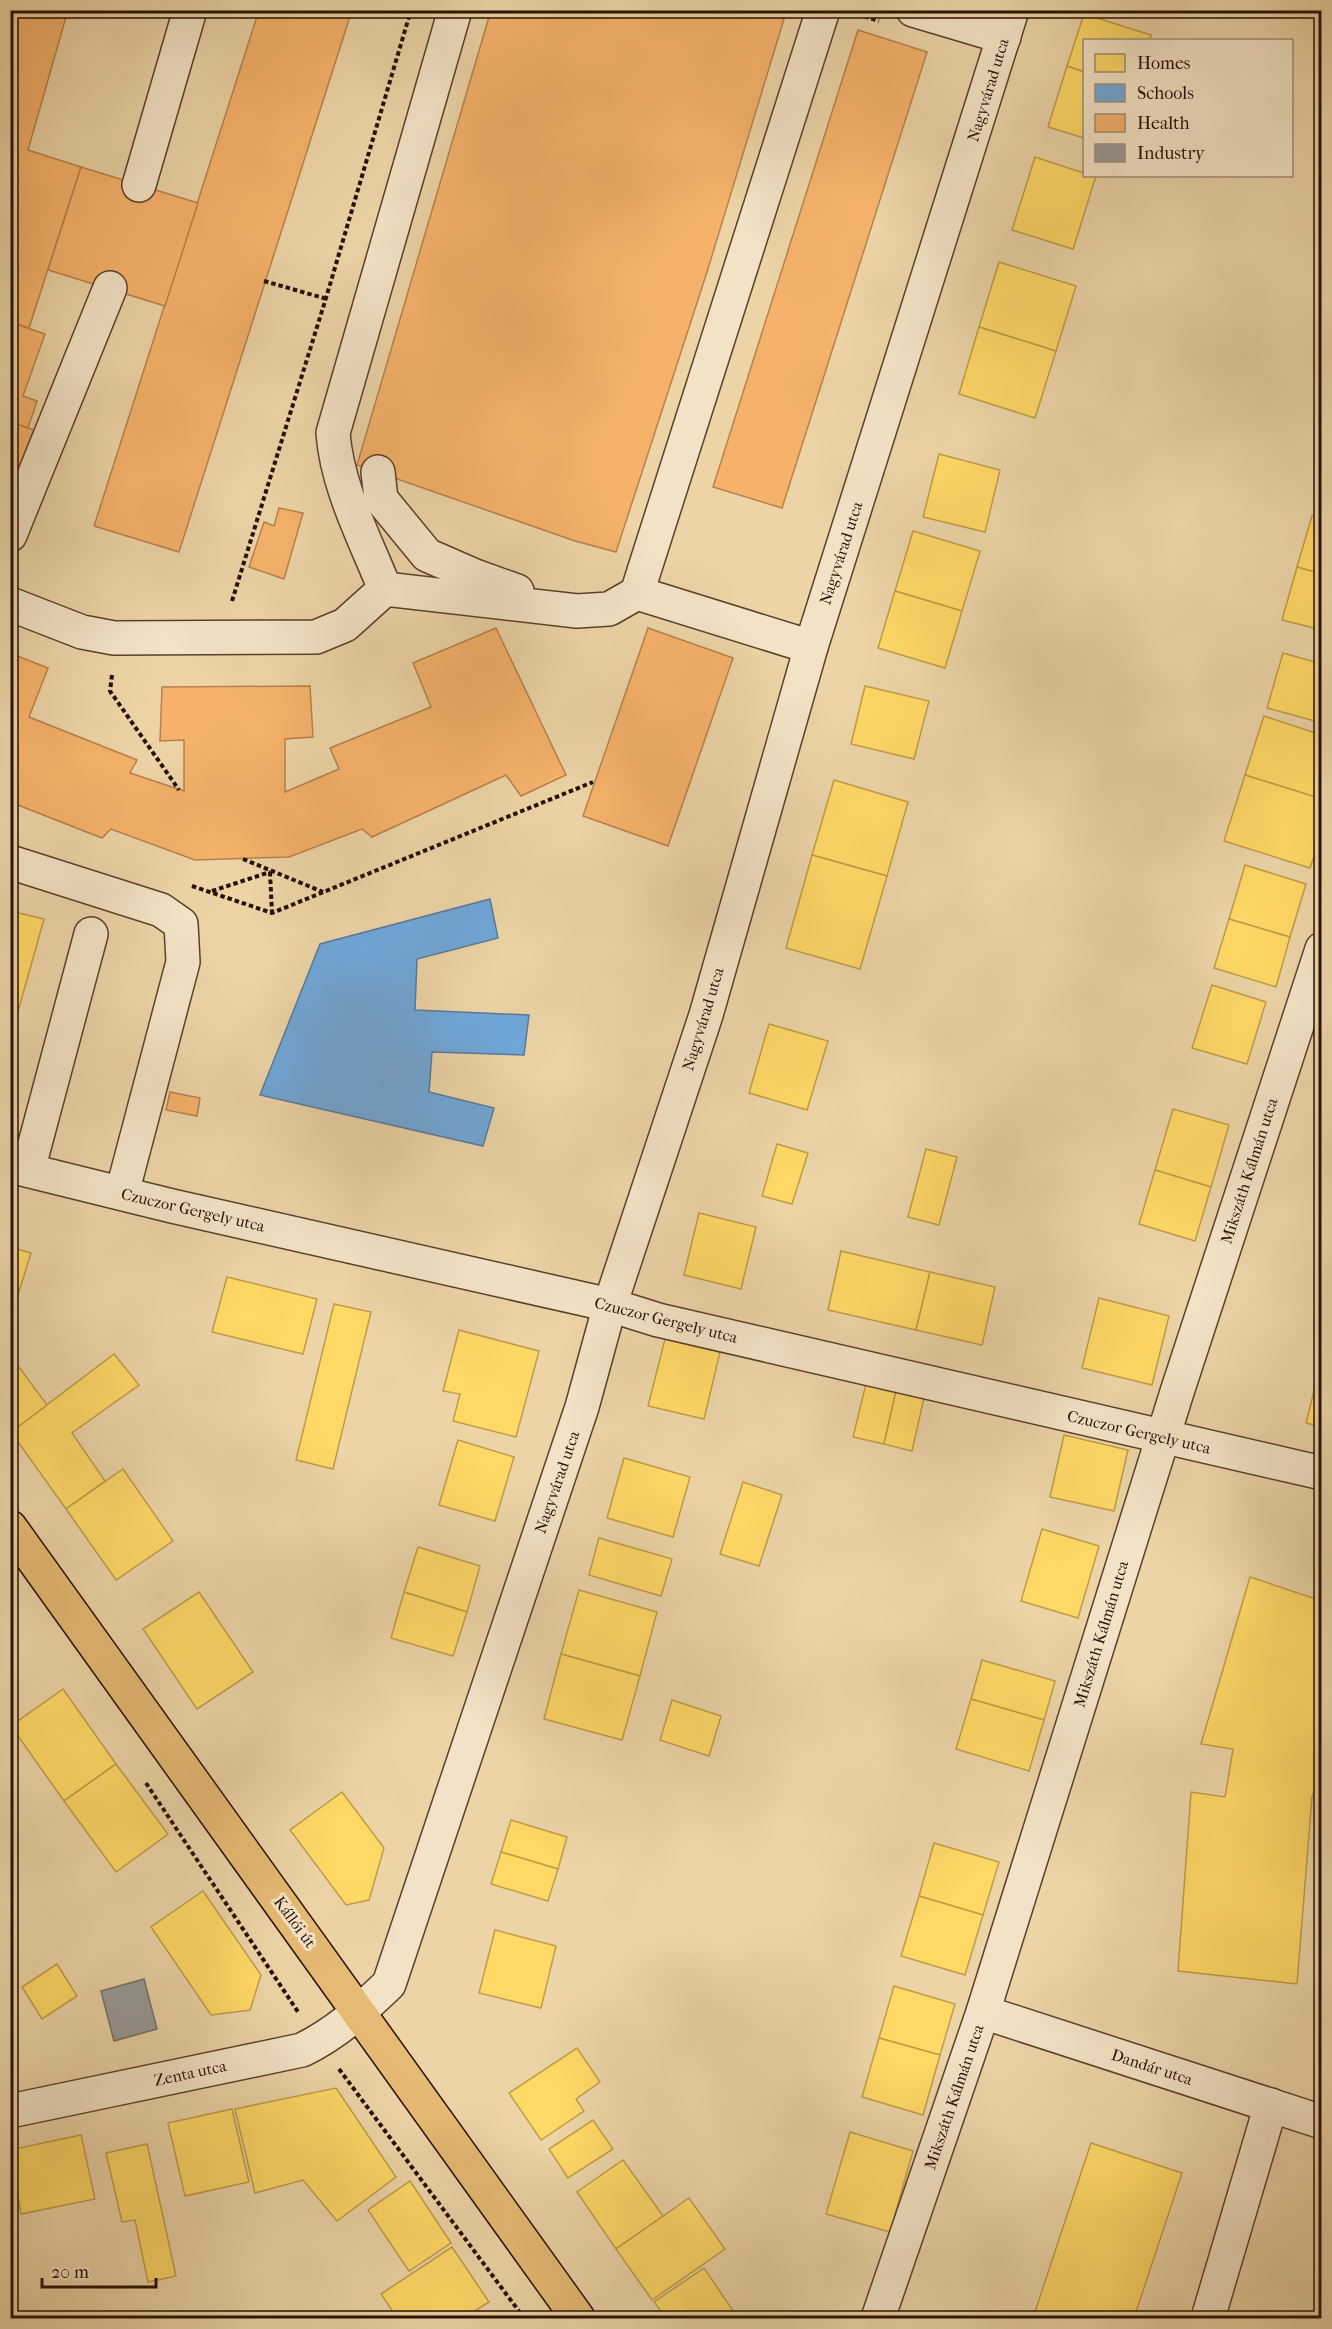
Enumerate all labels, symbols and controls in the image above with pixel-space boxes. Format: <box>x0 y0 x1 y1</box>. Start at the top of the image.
street label: Nagyvárad utca <box>963 35 1013 144</box>
legend <box>1083 39 1293 177</box>
text: Homes <box>1137 53 1191 74</box>
text: Schools <box>1137 83 1194 104</box>
text: Health <box>1137 113 1190 134</box>
text: Industry <box>1137 143 1206 164</box>
street label: Nagyvárad utca <box>815 499 867 607</box>
street label: Nagyvárad utca <box>678 964 728 1073</box>
street label: Mikszáth Kálmán utca <box>1216 1095 1282 1246</box>
street label: Czuczor Gergely utca <box>119 1184 267 1236</box>
street label: Czuczor Gergely utca <box>593 1293 740 1347</box>
street label: Czuczor Gergely utca <box>1065 1406 1213 1458</box>
street label: Nagyvárad utca <box>531 1428 584 1536</box>
street label: Mikszáth Kálmán utca <box>1070 1558 1133 1710</box>
street label: Kállói út <box>270 1893 320 1952</box>
street label: Mikszáth Kálmán utca <box>920 2021 988 2172</box>
street label: Dandár utca <box>1109 2045 1196 2089</box>
street label: Zenta utca <box>152 2056 229 2090</box>
scale bar <box>42 2251 156 2289</box>
text: 20 m <box>51 2262 89 2283</box>

